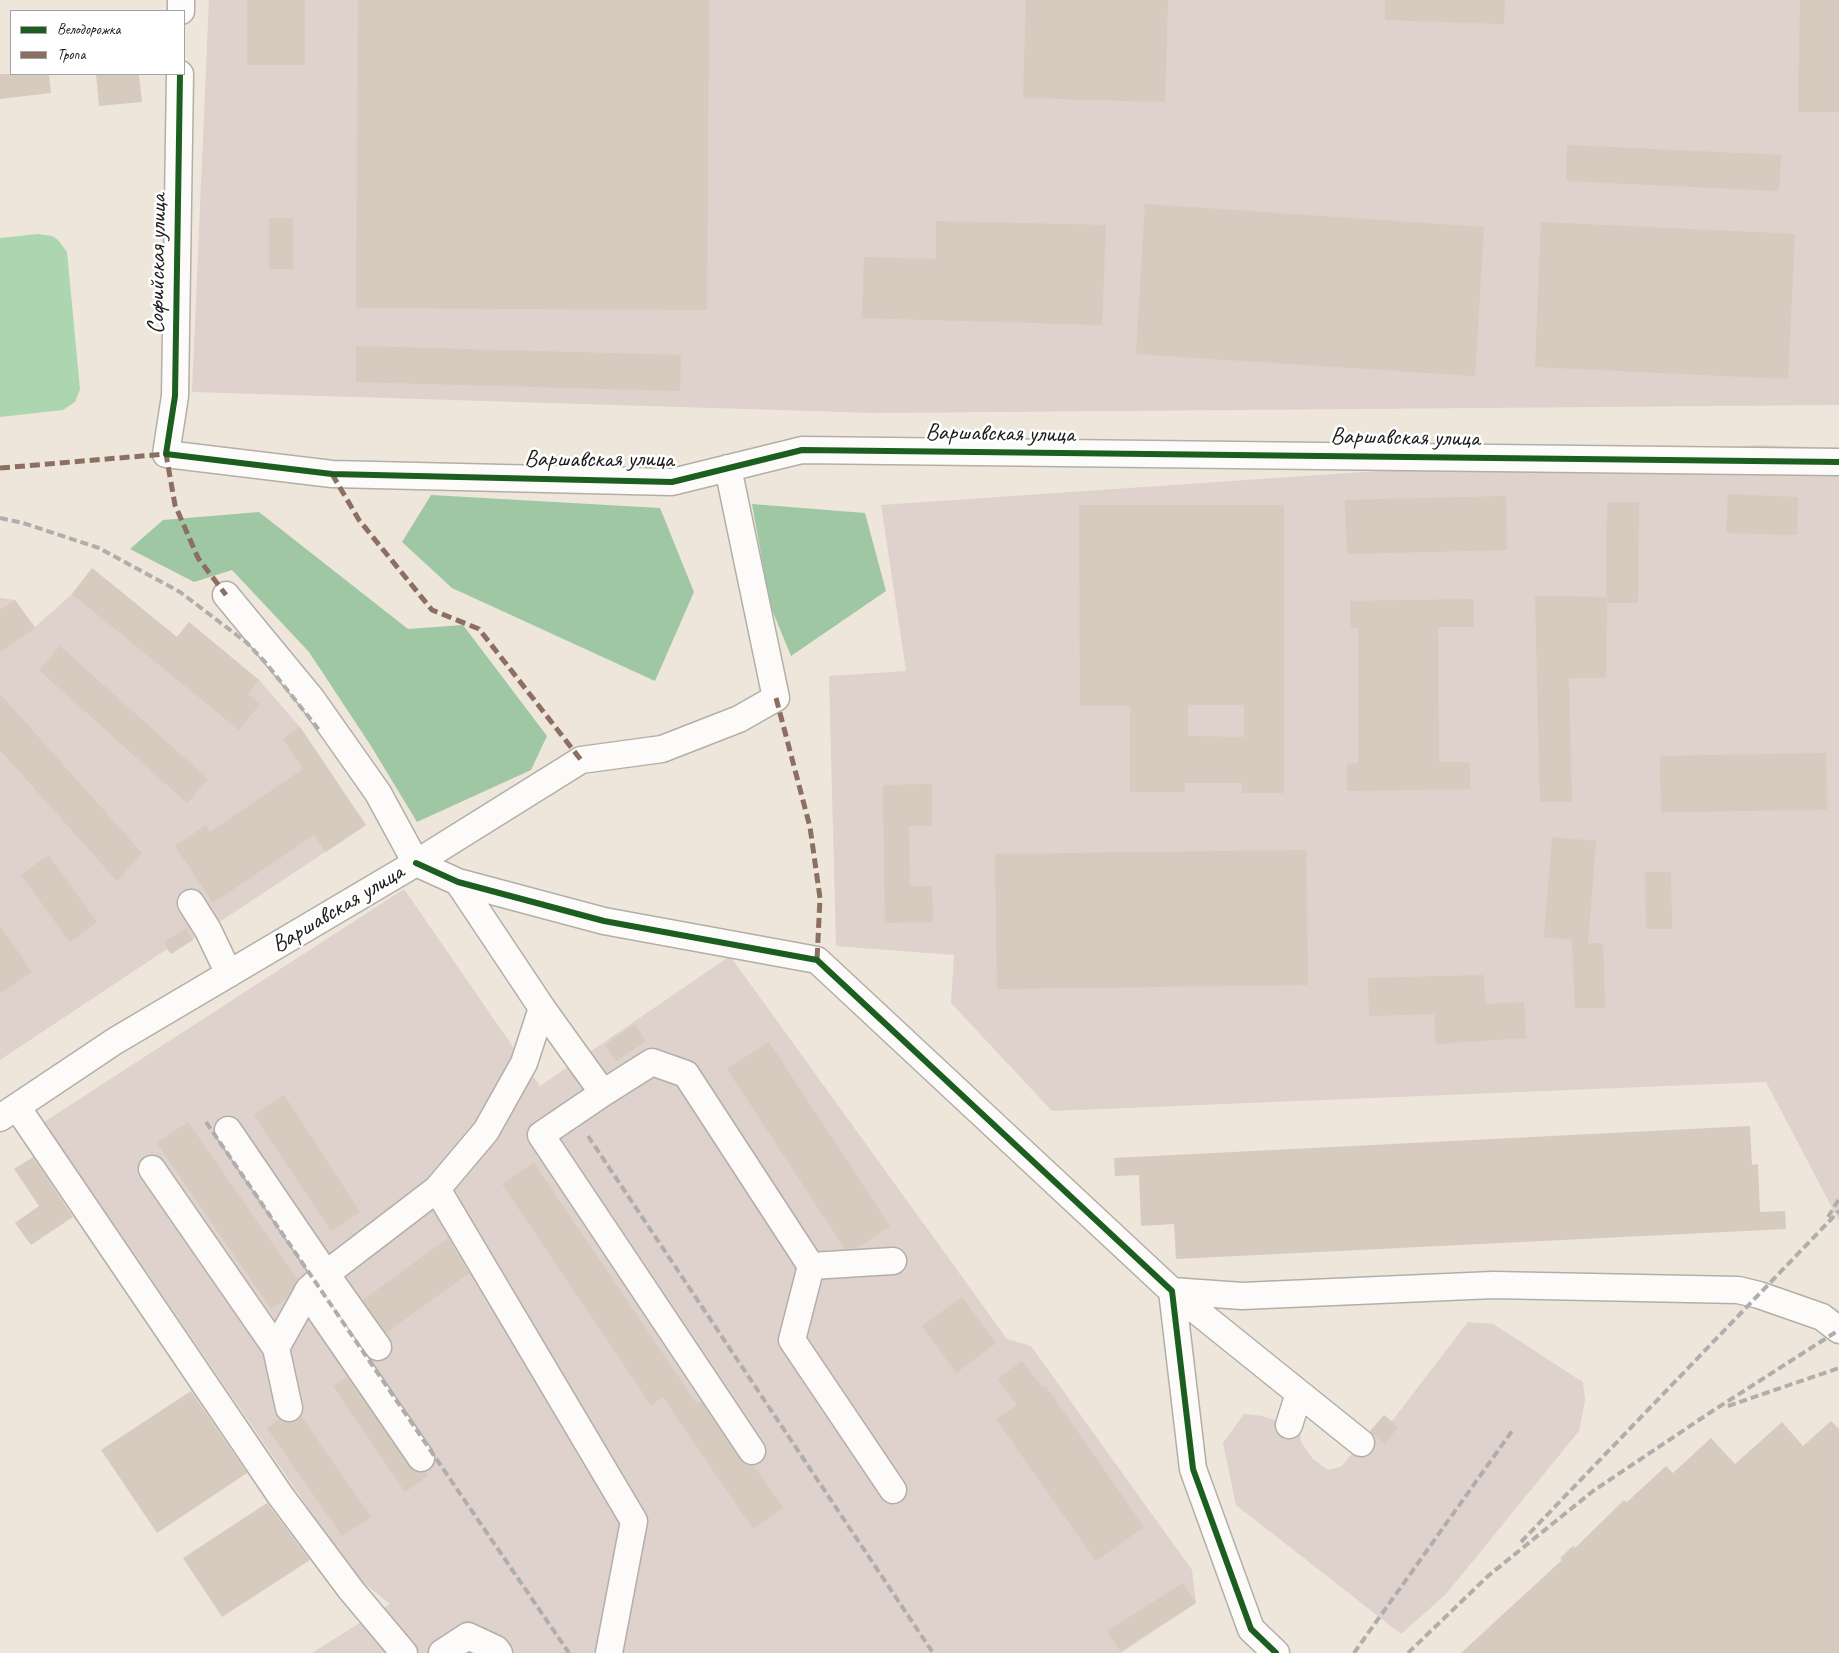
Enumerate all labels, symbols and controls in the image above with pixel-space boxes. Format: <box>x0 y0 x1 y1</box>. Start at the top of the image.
legend <box>10 10 185 75</box>
text: Велодорожка <box>57 20 120 39</box>
text: Тропа <box>57 45 85 64</box>
street label: Софийская улица <box>142 194 174 334</box>
street label: Варшавская улица <box>925 418 1075 450</box>
street label: Варшавская улица <box>1330 422 1480 454</box>
street label: Варшавская улица <box>524 446 674 474</box>
street label: Варшавская улица <box>267 858 409 960</box>

